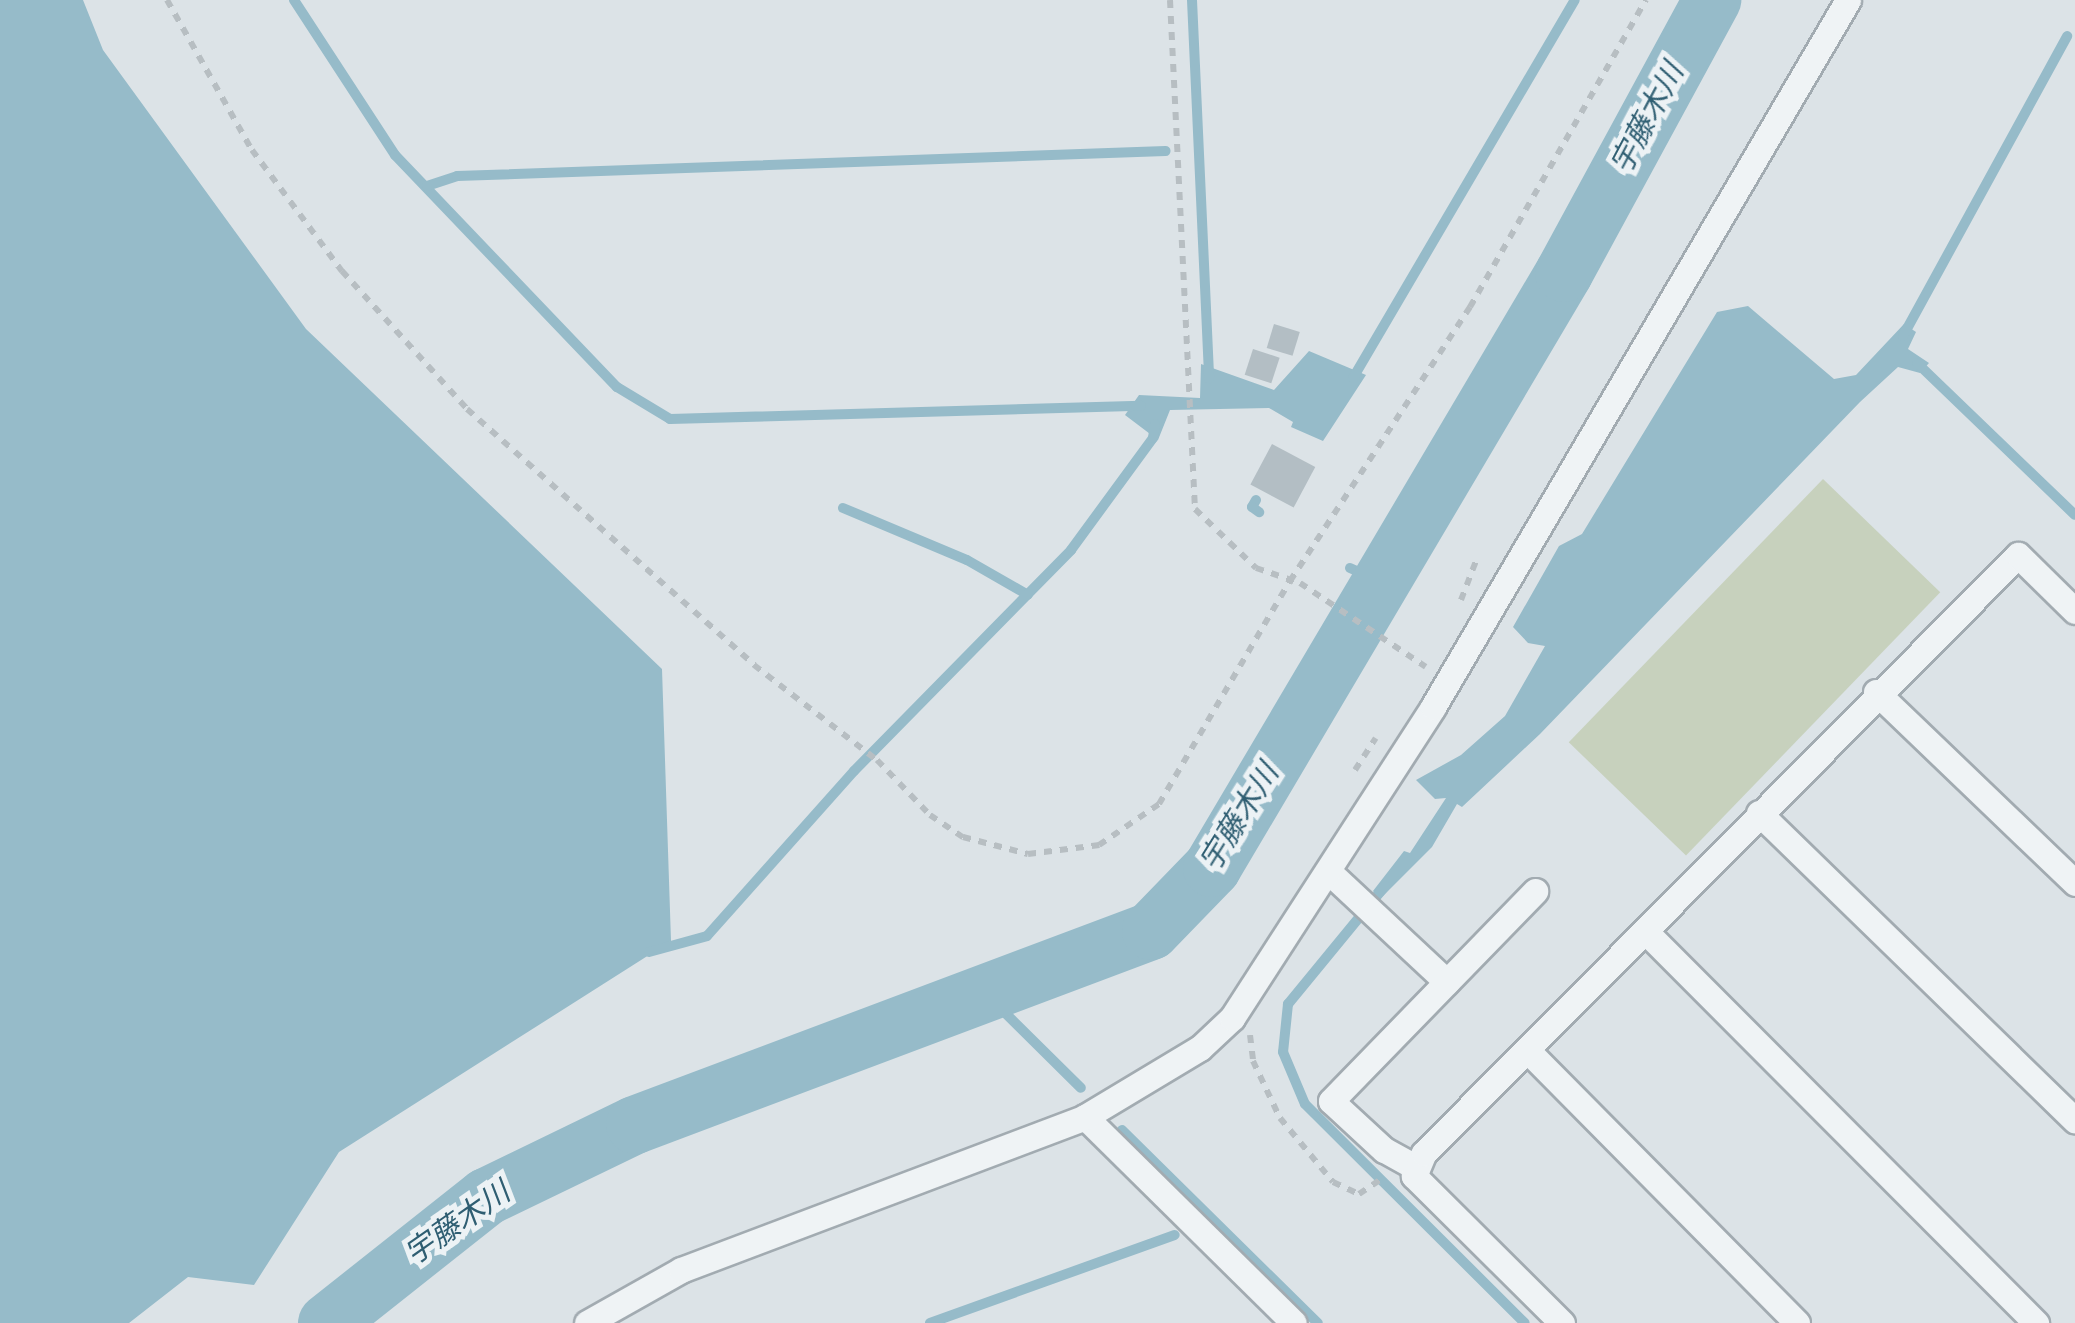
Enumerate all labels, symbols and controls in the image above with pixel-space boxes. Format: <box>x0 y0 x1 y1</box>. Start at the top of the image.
water label: 宇藤木川 <box>1604 58 1692 180</box>
water label: 宇藤木川 <box>1193 758 1287 878</box>
water label: 宇藤木川 <box>399 1175 517 1273</box>

